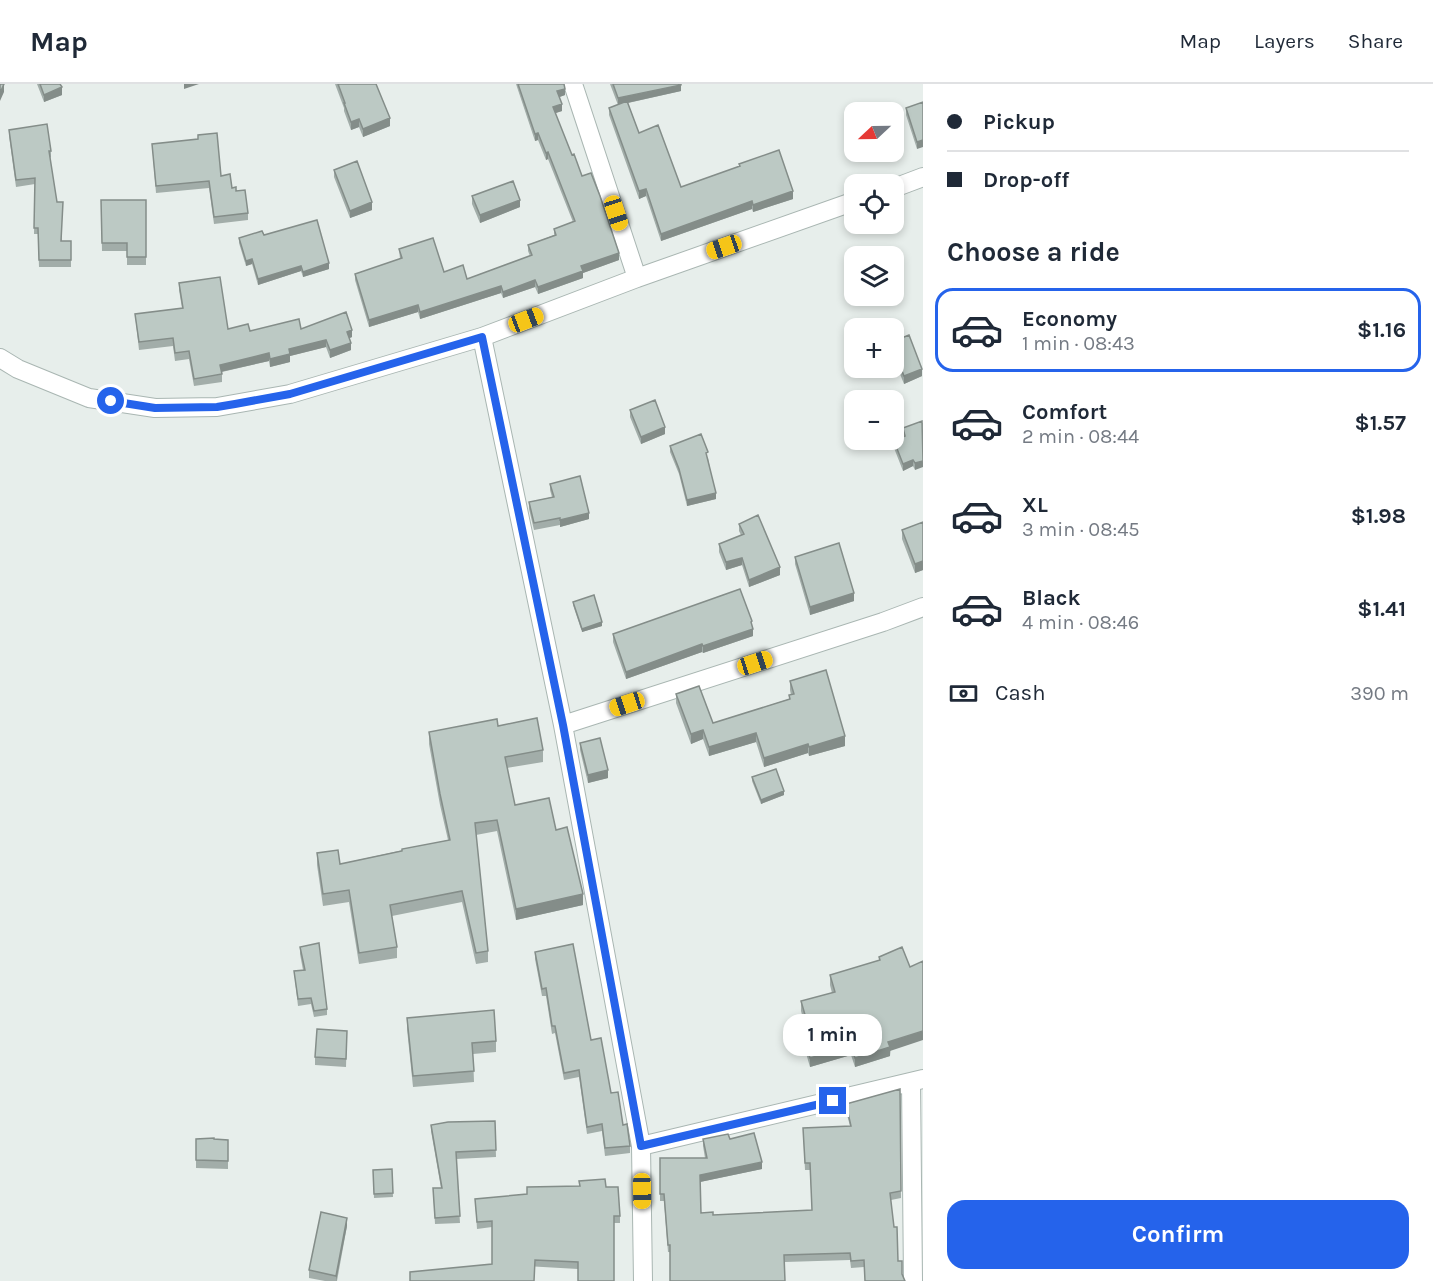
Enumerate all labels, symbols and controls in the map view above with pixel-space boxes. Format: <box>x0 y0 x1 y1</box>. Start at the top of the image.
text: Map <box>30 25 88 58</box>
text: Map <box>1179 29 1221 53</box>
text: Layers <box>1254 29 1315 53</box>
text: Share <box>1348 29 1403 53</box>
north arrow <box>844 102 904 162</box>
map controls <box>844 102 904 450</box>
text: Pickup <box>983 109 1055 135</box>
text: Drop-off <box>983 167 1069 193</box>
button: locate <box>844 174 904 234</box>
car <box>602 193 630 233</box>
car <box>704 233 744 261</box>
text: Choose a ride <box>947 236 1120 268</box>
button: layers <box>844 246 904 306</box>
icon: car <box>950 303 1004 357</box>
car <box>506 305 546 335</box>
text: Economy <box>1022 306 1117 332</box>
text: $1.16 <box>1357 317 1406 343</box>
button: + <box>844 318 904 378</box>
text: 1 min · 08:43 <box>1022 332 1135 355</box>
route start <box>97 387 124 414</box>
button: − <box>844 390 904 450</box>
icon: car <box>950 396 1004 450</box>
text: Comfort <box>1022 399 1107 425</box>
text: $1.57 <box>1355 410 1406 436</box>
text: 2 min · 08:44 <box>1022 425 1139 448</box>
icon: car <box>950 489 1004 543</box>
text: XL <box>1022 492 1048 518</box>
text: $1.98 <box>1351 503 1406 529</box>
text: 3 min · 08:45 <box>1022 518 1140 541</box>
icon: car <box>950 582 1004 636</box>
text: Black <box>1022 585 1081 611</box>
text: $1.41 <box>1357 596 1406 622</box>
text: 4 min · 08:46 <box>1022 611 1139 634</box>
car <box>735 649 775 677</box>
icon: cash <box>947 677 980 710</box>
text: Cash <box>995 680 1045 706</box>
text: 390 m <box>1350 682 1409 705</box>
car <box>607 690 647 718</box>
callout: 1 min <box>784 1014 882 1056</box>
text: 1 min <box>807 1023 858 1046</box>
route end <box>819 1087 846 1114</box>
car <box>633 1173 651 1209</box>
button: Confirm <box>947 1200 1409 1269</box>

